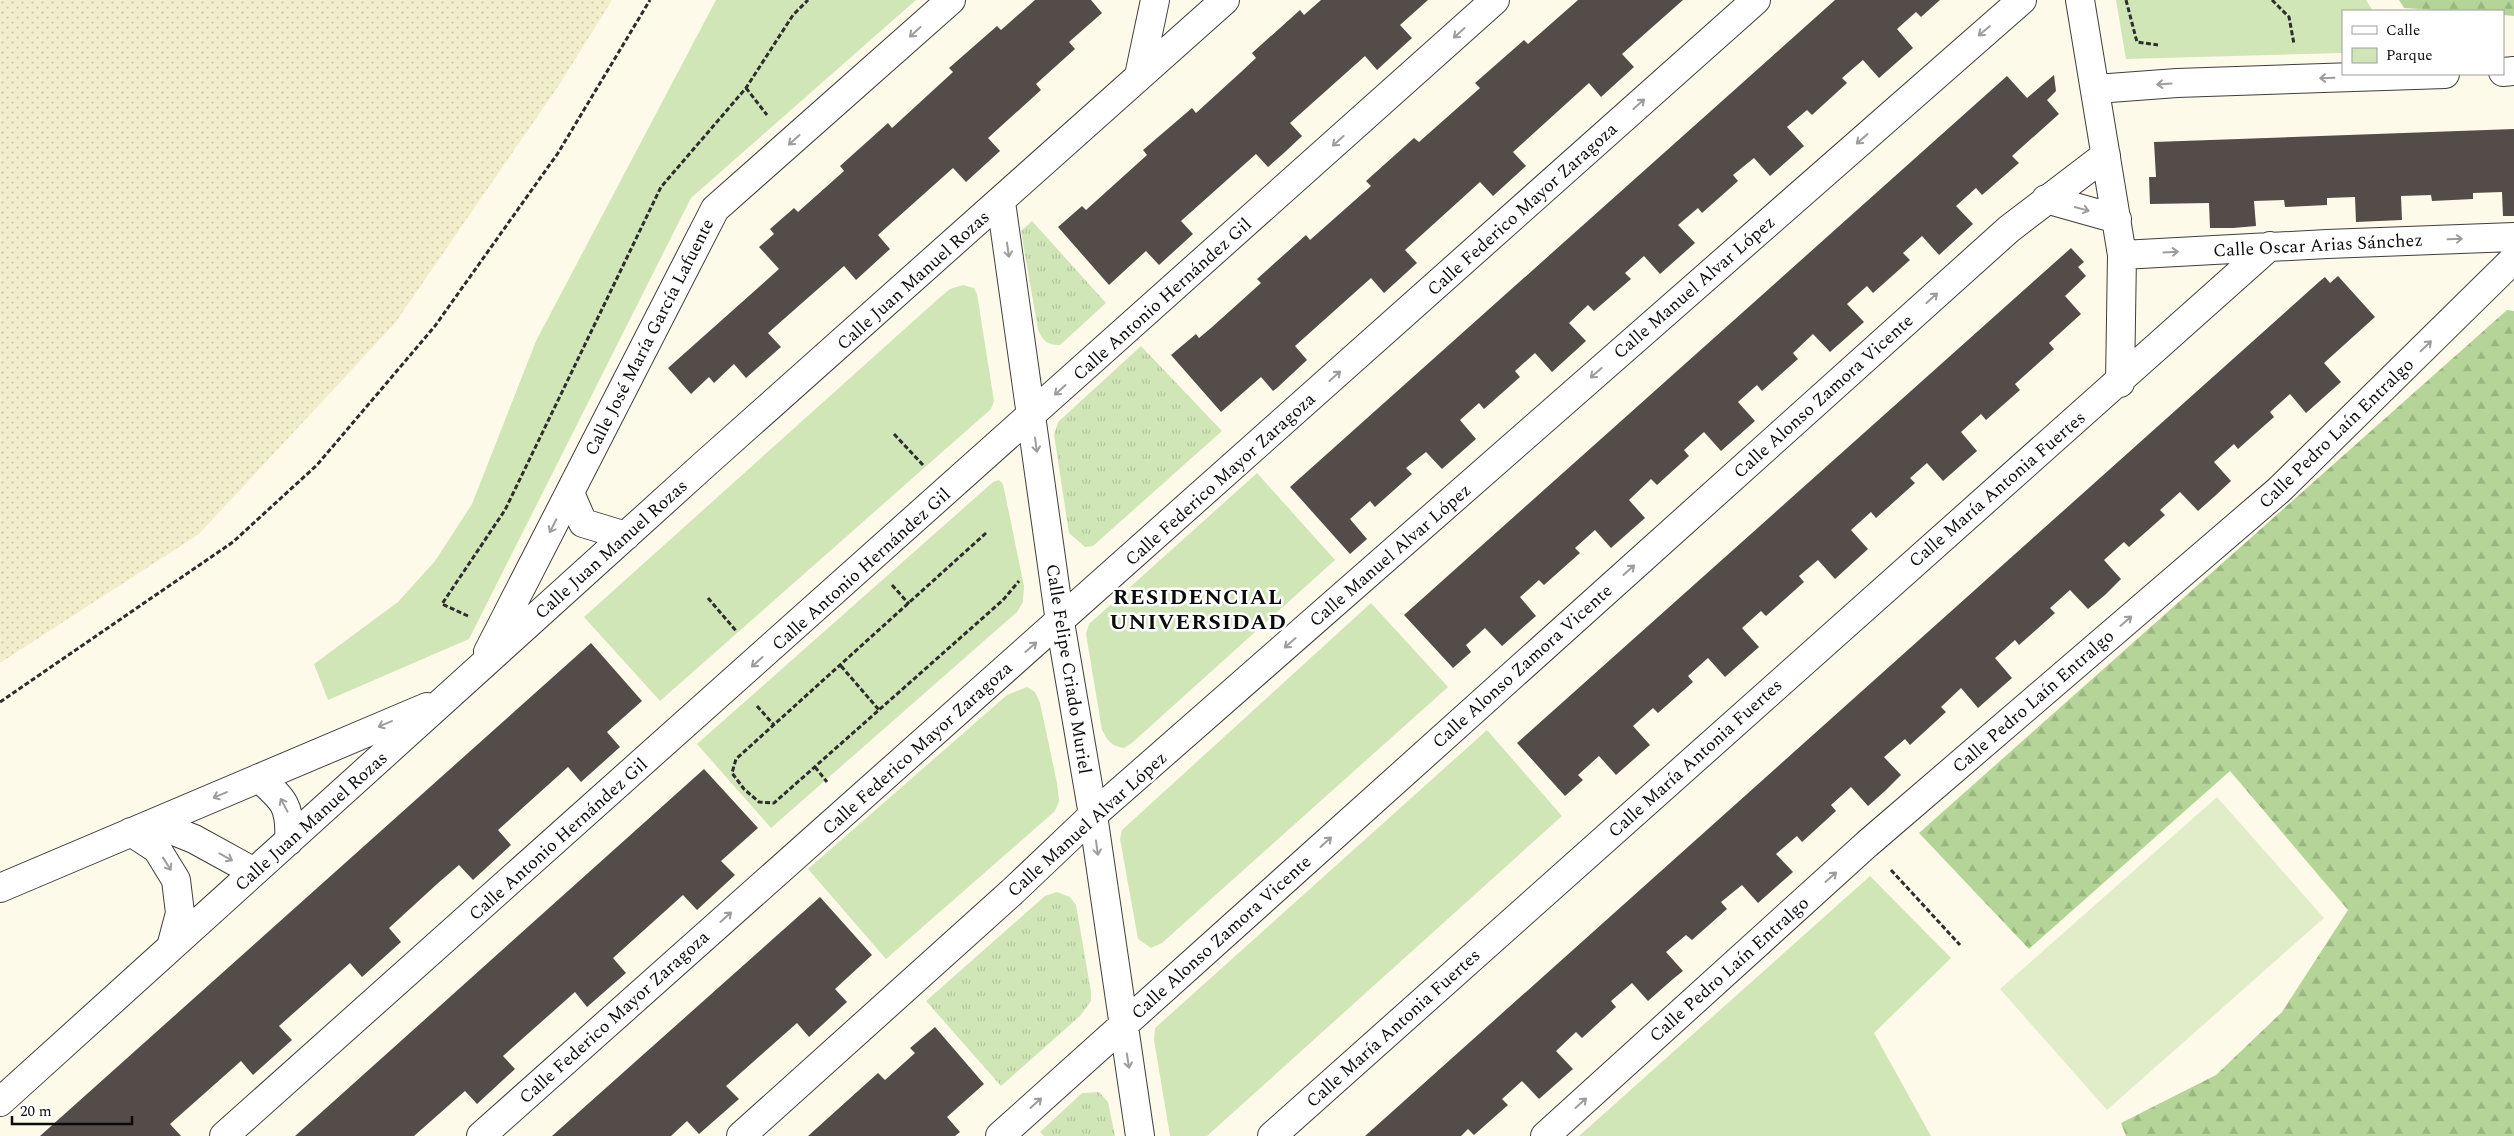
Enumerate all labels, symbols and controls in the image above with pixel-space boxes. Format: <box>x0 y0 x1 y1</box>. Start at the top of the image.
legend <box>2342 10 2504 75</box>
text: Calle <box>2386 19 2420 42</box>
one-way arrow <box>1978 26 1991 37</box>
one-way arrow <box>909 27 922 38</box>
one-way arrow <box>1452 27 1465 38</box>
text: Parque <box>2386 44 2433 67</box>
one-way arrow <box>2319 73 2335 83</box>
one-way arrow <box>2156 80 2172 89</box>
one-way arrow <box>1632 99 1645 110</box>
street label: Calle Federico Mayor Zaragoza <box>1421 116 1624 302</box>
one-way arrow <box>1856 133 1869 144</box>
one-way arrow <box>787 134 800 146</box>
one-way arrow <box>1331 135 1344 147</box>
street label: Calle Juan Manuel Rozas <box>831 204 996 357</box>
one-way arrow <box>2073 204 2089 214</box>
street label: Calle Manuel Alvar López <box>1607 209 1781 366</box>
street label: Calle Antonio Hernández Gil <box>1067 211 1258 387</box>
street label: Calle José María García Lafuente <box>578 214 721 461</box>
street label: Calle Oscar Arias Sánchez <box>2212 227 2424 264</box>
one-way arrow <box>2447 235 2463 244</box>
one-way arrow <box>1003 241 1013 257</box>
one-way arrow <box>2162 248 2178 257</box>
one-way arrow <box>1926 292 1939 304</box>
street label: Calle Alonso Zamora Vicente <box>1727 308 1920 485</box>
one-way arrow <box>2419 340 2432 352</box>
street label: Calle Pedro Laín Entralgo <box>2252 352 2420 515</box>
one-way arrow <box>1590 368 1603 379</box>
one-way arrow <box>1329 370 1342 382</box>
one-way arrow <box>1054 384 1067 395</box>
street label: Calle Federico Mayor Zaragoza <box>1119 386 1322 572</box>
street label: Calle María Antonia Fuertes <box>1903 405 2092 574</box>
one-way arrow <box>1032 437 1042 453</box>
street label: Calle Juan Manuel Rozas <box>529 473 694 626</box>
street label: Calle Manuel Alvar López <box>1303 477 1477 634</box>
street label: Calle Antonio Hernández Gil <box>766 481 957 657</box>
one-way arrow <box>548 518 558 533</box>
street label: Calle Felipe Criado Muriel <box>1039 562 1098 776</box>
one-way arrow <box>1622 564 1635 576</box>
street label: Calle Alonso Zamora Vicente <box>1426 578 1619 755</box>
district label: RESIDENCIAL UNIVERSIDAD <box>1109 581 1287 639</box>
one-way arrow <box>2119 616 2132 627</box>
street label: Calle Pedro Laín Entralgo <box>1946 623 2120 779</box>
one-way arrow <box>1284 637 1297 649</box>
one-way arrow <box>1024 642 1037 653</box>
street label: Calle Federico Mayor Zaragoza <box>816 655 1019 841</box>
one-way arrow <box>751 656 764 668</box>
street label: Calle María Antonia Fuertes <box>1602 672 1789 844</box>
one-way arrow <box>378 720 393 730</box>
street label: Calle Juan Manuel Rozas <box>229 745 394 898</box>
street label: Calle Manuel Alvar López <box>1001 745 1173 904</box>
street label: Calle Antonio Hernández Gil <box>463 751 654 927</box>
one-way arrow <box>213 790 228 800</box>
one-way arrow <box>279 798 289 813</box>
one-way arrow <box>1319 836 1332 848</box>
one-way arrow <box>1092 840 1102 856</box>
street label: Calle Alonso Zamora Vicente <box>1125 849 1318 1026</box>
one-way arrow <box>219 852 233 862</box>
one-way arrow <box>162 857 172 871</box>
one-way arrow <box>1824 871 1837 882</box>
street label: Calle Pedro Laín Entralgo <box>1643 890 1815 1049</box>
one-way arrow <box>720 912 733 923</box>
street label: Calle Federico Mayor Zaragoza <box>513 924 716 1110</box>
street label: Calle María Antonia Fuertes <box>1300 942 1487 1114</box>
one-way arrow <box>1123 1053 1133 1069</box>
scale bar <box>12 1094 132 1126</box>
one-way arrow <box>1574 1097 1587 1109</box>
one-way arrow <box>1029 1098 1042 1109</box>
text: 20 m <box>20 1100 52 1123</box>

